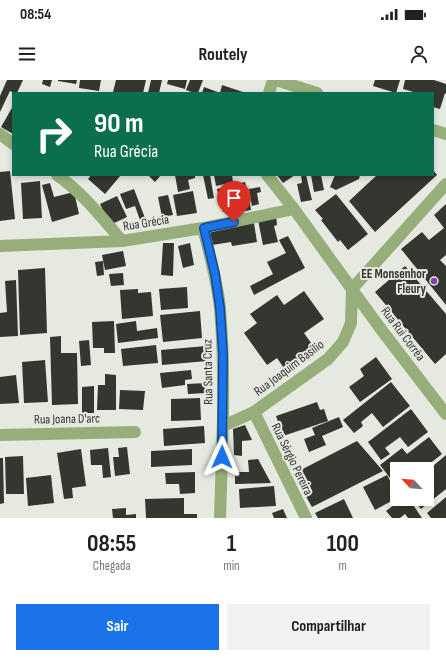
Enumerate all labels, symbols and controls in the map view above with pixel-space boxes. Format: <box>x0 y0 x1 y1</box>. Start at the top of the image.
text: 08:54 <box>20 5 51 24</box>
icon: menu <box>16 43 38 65</box>
icon: person <box>408 43 430 65</box>
text: Routely <box>198 44 248 65</box>
text: 90 m <box>94 107 144 140</box>
icon: right <box>28 108 80 160</box>
text: Rua Grécia <box>94 141 158 162</box>
pin <box>217 181 251 222</box>
icon: arrive <box>223 187 245 209</box>
street label: Rua Grécia <box>122 211 170 235</box>
place label: EE Monsenhor Fleury <box>361 266 427 297</box>
marker: EE Monsenhor Fleury <box>429 276 439 286</box>
street label: Rua Rui Corrêa <box>377 304 429 364</box>
street label: Rua Joaquim Basílio <box>251 336 327 400</box>
street label: Rua Santa Cruz <box>199 339 217 405</box>
street label: Rua Joana D'arc <box>34 410 100 428</box>
street label: Rua Sérgio Pereira <box>268 420 316 498</box>
position arrow <box>201 436 243 478</box>
north arrow <box>390 462 434 506</box>
map controls <box>390 462 434 506</box>
text: 08:55 <box>87 529 136 558</box>
text: 1 <box>227 529 236 558</box>
text: 100 <box>327 529 359 558</box>
text: Chegada <box>93 558 130 574</box>
text: min <box>223 558 240 574</box>
text: m <box>339 558 347 574</box>
button: Sair <box>16 604 219 650</box>
button: Compartilhar <box>227 604 430 650</box>

